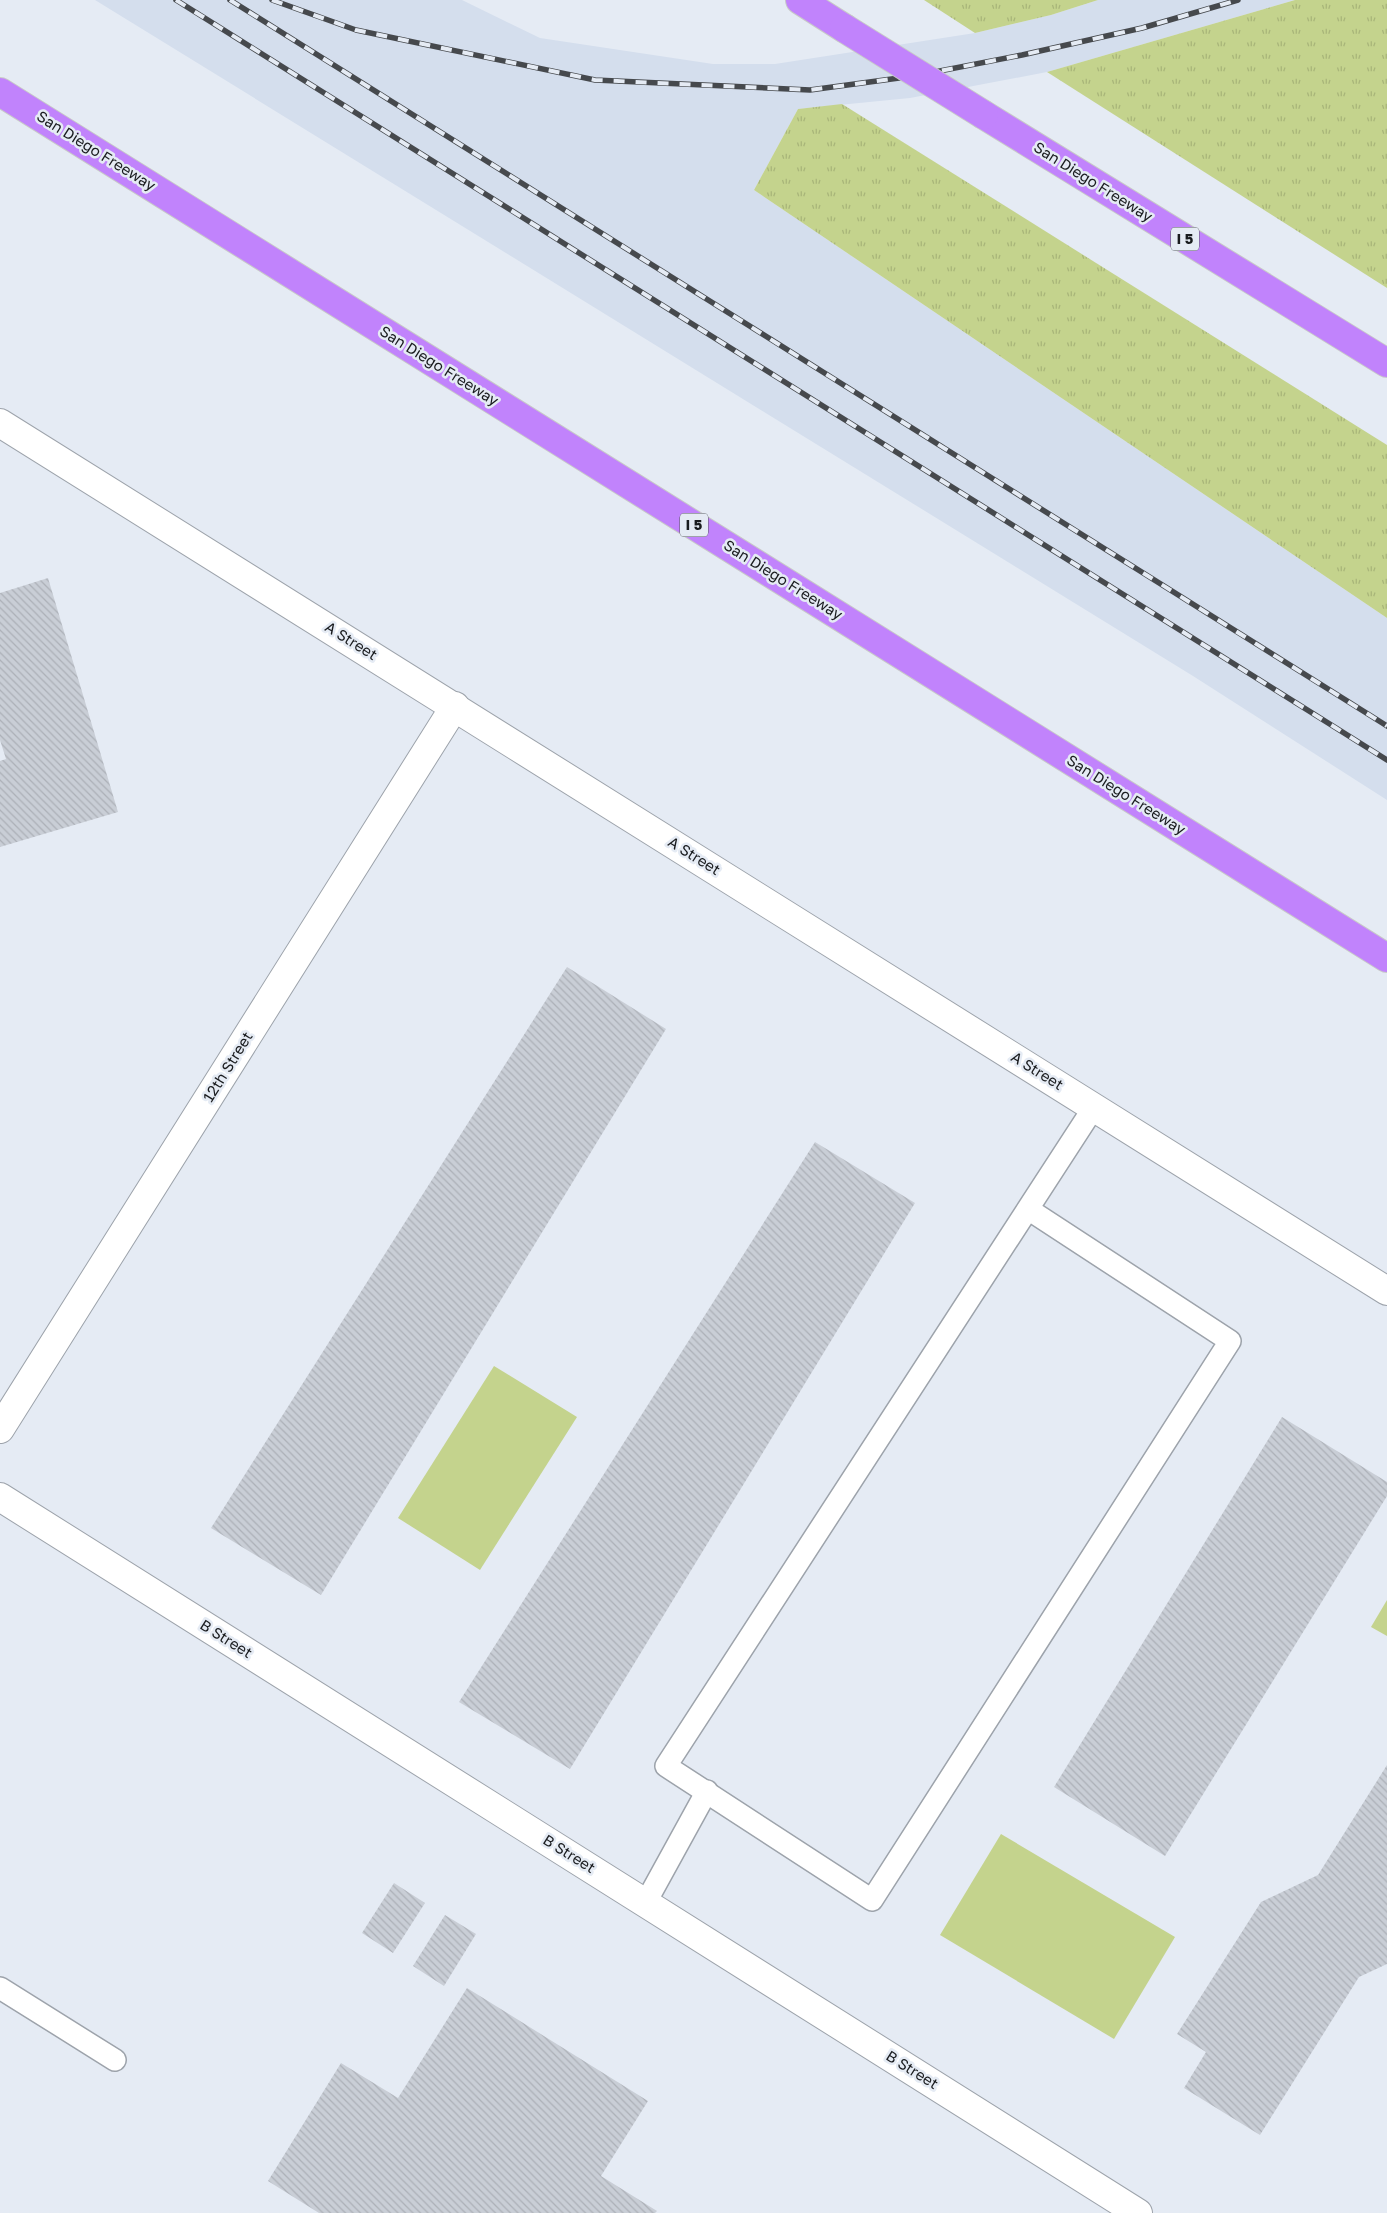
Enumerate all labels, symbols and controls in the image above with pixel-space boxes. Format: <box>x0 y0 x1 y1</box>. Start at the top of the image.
street label: San Diego Freeway <box>34 106 160 194</box>
street label: San Diego Freeway <box>1031 137 1157 225</box>
road number: I 5 <box>1171 228 1199 250</box>
street label: San Diego Freeway <box>377 321 503 409</box>
road number: I 5 <box>680 514 708 536</box>
street label: San Diego Freeway <box>721 535 847 623</box>
street label: A Street <box>322 617 381 663</box>
street label: San Diego Freeway <box>1064 750 1190 838</box>
street label: A Street <box>665 832 724 878</box>
street label: 12th Street <box>198 1028 256 1105</box>
street label: A Street <box>1008 1047 1067 1093</box>
street label: B Street <box>197 1615 256 1661</box>
street label: B Street <box>540 1830 599 1876</box>
street label: B Street <box>883 2046 942 2092</box>

